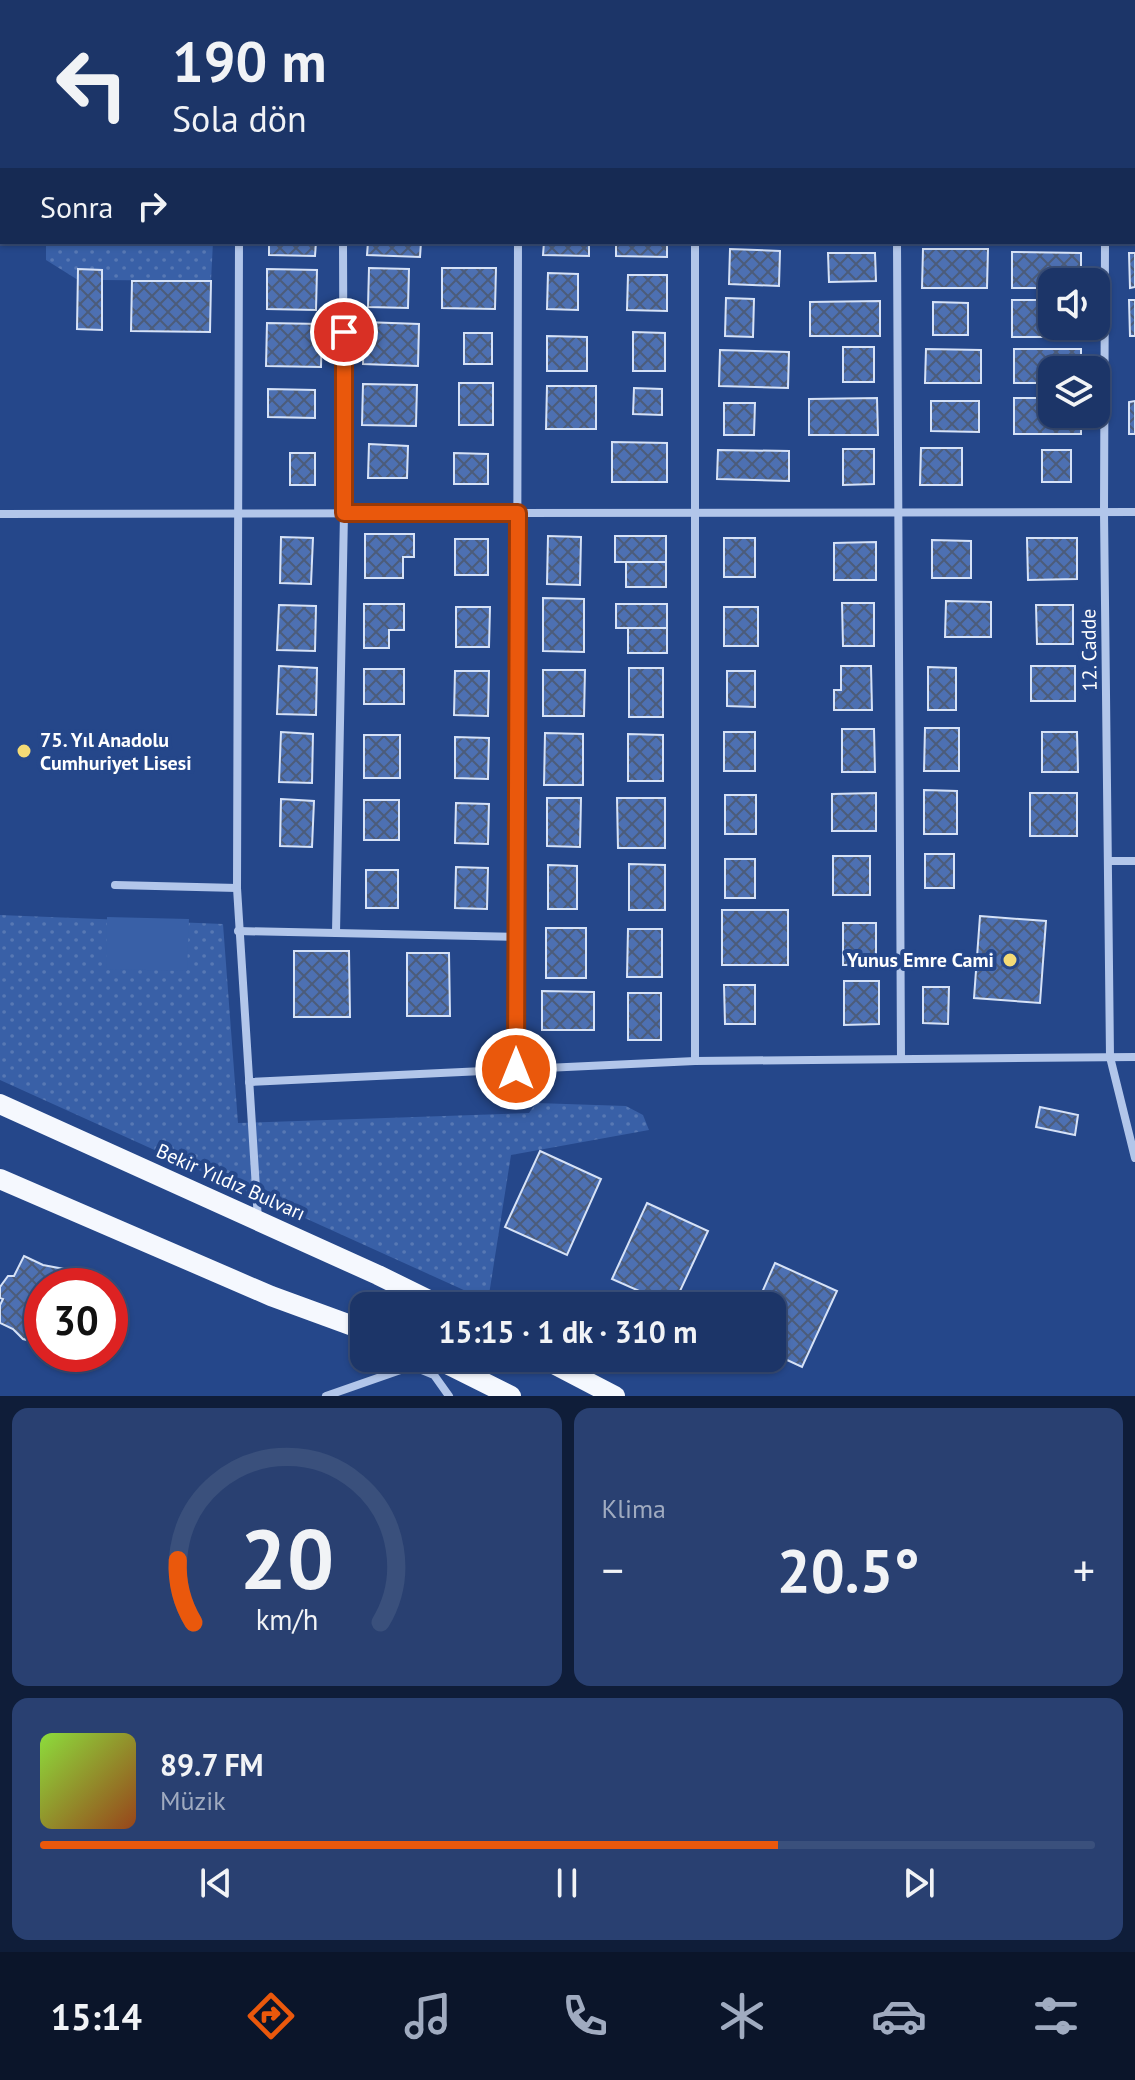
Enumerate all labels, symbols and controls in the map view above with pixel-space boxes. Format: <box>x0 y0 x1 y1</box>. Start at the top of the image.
text: 190 m <box>172 25 327 97</box>
icon: left <box>40 32 144 136</box>
text: Sola dön <box>172 95 307 142</box>
icon: right <box>130 184 174 228</box>
text: Sonra <box>40 187 114 226</box>
map controls <box>1038 268 1110 428</box>
button: sound <box>1038 268 1110 340</box>
pin <box>310 298 378 366</box>
icon: arrive <box>322 310 366 354</box>
button: layers <box>1038 356 1110 428</box>
street label: 12. Cadde <box>1075 609 1103 691</box>
place label: 75. Yıl Anadolu Cumhuriyet Lisesi <box>40 727 192 776</box>
marker: 75. Yıl Anadolu Cumhuriyet Lisesi <box>15 742 33 760</box>
place label: Yunus Emre Cami <box>846 947 994 973</box>
marker: Yunus Emre Cami <box>1001 951 1019 969</box>
position arrow <box>474 1027 558 1111</box>
street label: Bekir Yıldız Bulvarı <box>152 1137 310 1227</box>
speed limit sign: 30 <box>24 1268 128 1372</box>
text: 15:15 · 1 dk · 310 m <box>438 1312 698 1351</box>
text: Klima <box>602 1492 666 1525</box>
text: 20 <box>240 1504 334 1612</box>
text: 20.5° <box>777 1531 920 1609</box>
text: − <box>602 1541 624 1598</box>
text: + <box>1073 1541 1095 1598</box>
text: km/h <box>255 1601 318 1638</box>
text: 89.7 FM <box>160 1745 264 1784</box>
text: Müzik <box>160 1784 226 1817</box>
icon: previous <box>194 1861 238 1905</box>
icon: pause <box>545 1861 589 1905</box>
icon: next <box>897 1861 941 1905</box>
icon: directions <box>243 1988 299 2044</box>
icon: music <box>400 1988 456 2044</box>
icon: phone <box>557 1988 613 2044</box>
icon: climate <box>714 1988 770 2044</box>
icon: car <box>871 1988 927 2044</box>
icon: filters <box>1028 1988 1084 2044</box>
text: 15:14 <box>51 1993 142 2040</box>

